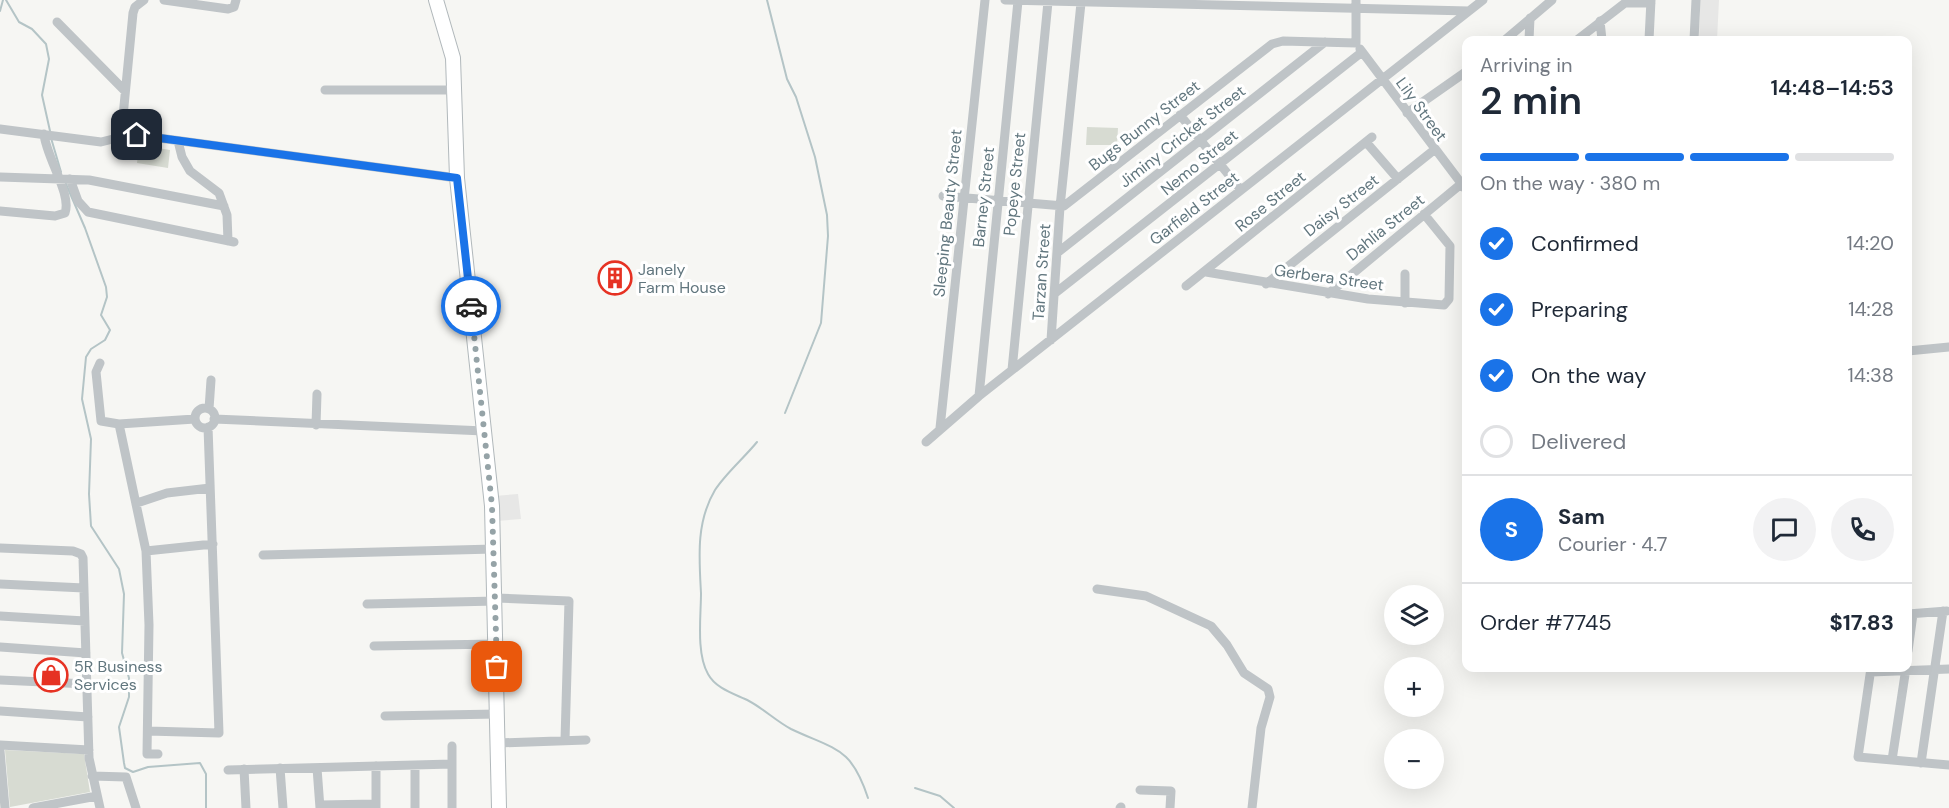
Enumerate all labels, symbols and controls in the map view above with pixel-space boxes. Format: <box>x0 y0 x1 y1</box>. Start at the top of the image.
text: Arriving in <box>1480 52 1572 78</box>
street label: Lily Street <box>1391 73 1452 146</box>
text: 14:48–14:53 <box>1770 73 1894 102</box>
street label: Bugs Bunny Street <box>1084 75 1204 175</box>
text: 2 min <box>1480 75 1582 126</box>
street label: Jiminy Cricket Street <box>1115 81 1250 192</box>
pin <box>111 109 162 160</box>
icon: home <box>120 118 153 151</box>
street label: Nemo Street <box>1156 125 1242 200</box>
street label: Sleeping Beauty Street <box>928 128 967 298</box>
street label: Popeye Street <box>999 131 1030 237</box>
street label: Barney Street <box>968 146 999 248</box>
street label: Rose Street <box>1231 166 1310 236</box>
street label: Garfield Street <box>1145 167 1243 250</box>
street label: Daisy Street <box>1299 169 1383 241</box>
text: On the way · 380 m <box>1480 170 1660 196</box>
street label: Dahlia Street <box>1342 189 1429 265</box>
street label: Tarzan Street <box>1028 223 1055 321</box>
icon: check <box>1480 227 1513 260</box>
text: Confirmed <box>1531 229 1639 258</box>
text: 14:20 <box>1847 230 1894 256</box>
place label: Janely Farm House <box>638 259 726 298</box>
street label: Gerbera Street <box>1273 259 1385 296</box>
building icon: Janely Farm House <box>597 260 633 296</box>
courier <box>441 276 501 336</box>
icon: car <box>455 290 488 323</box>
icon: check <box>1480 293 1513 326</box>
text: Preparing <box>1531 295 1628 324</box>
text: 14:28 <box>1848 296 1894 322</box>
icon: check <box>1480 359 1513 392</box>
text: On the way <box>1531 361 1646 390</box>
text: 14:38 <box>1848 362 1894 388</box>
text: Delivered <box>1531 427 1626 456</box>
button: chat <box>1753 498 1816 561</box>
button: phone <box>1831 498 1894 561</box>
text: Sam <box>1558 502 1605 531</box>
text: S <box>1505 515 1518 544</box>
text: Courier · 4.7 <box>1558 531 1667 557</box>
map controls <box>1384 585 1444 789</box>
button: layers <box>1384 585 1444 645</box>
text: Order #7745 <box>1480 608 1612 637</box>
text: $17.83 <box>1829 608 1894 637</box>
pin <box>471 641 522 692</box>
icon: bag <box>480 650 513 683</box>
place label: 5R Business Services <box>74 656 163 695</box>
shop icon: 5R Business Services <box>33 657 69 693</box>
button: + <box>1384 657 1444 717</box>
button: − <box>1384 729 1444 789</box>

